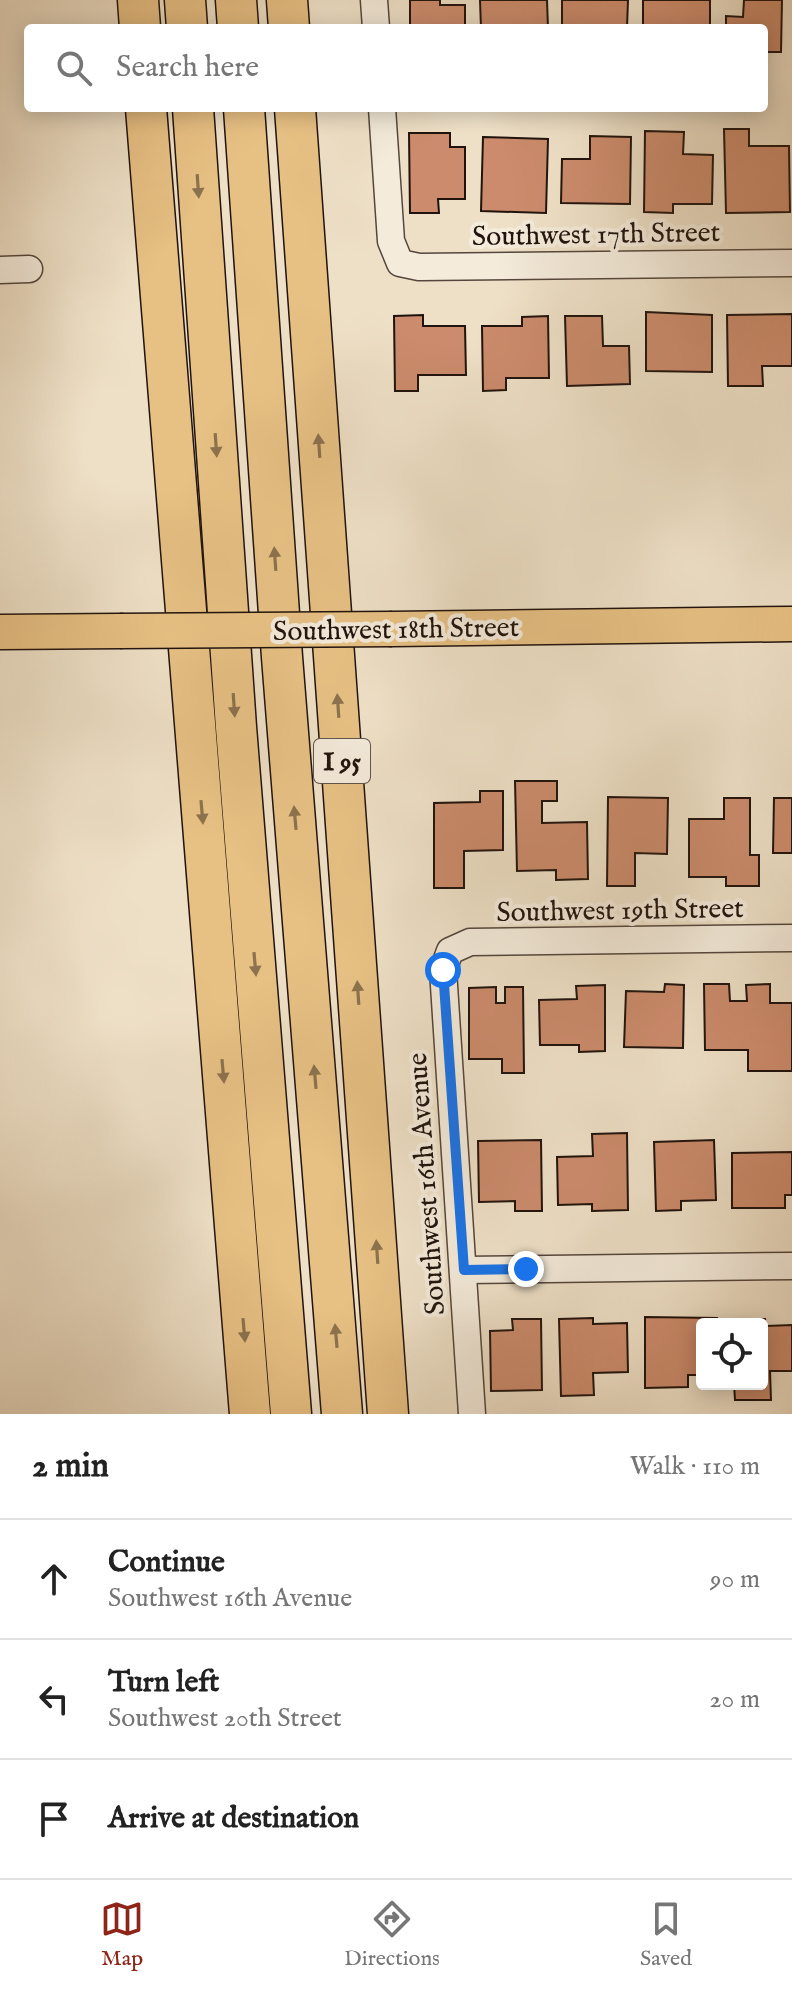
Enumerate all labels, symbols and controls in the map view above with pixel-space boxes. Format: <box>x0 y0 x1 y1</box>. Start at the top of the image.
search box <box>24 24 768 112</box>
icon: search <box>52 46 96 90</box>
text: Search here <box>116 49 259 87</box>
one-way arrow <box>192 174 205 199</box>
street label: Southwest 17th Street <box>472 216 721 255</box>
one-way arrow <box>210 433 223 458</box>
one-way arrow <box>312 434 325 459</box>
one-way arrow <box>268 546 281 571</box>
street label: Southwest 18th Street <box>273 611 520 650</box>
one-way arrow <box>228 693 241 718</box>
one-way arrow <box>331 693 344 718</box>
road number: I 95 <box>314 739 370 783</box>
one-way arrow <box>196 800 209 825</box>
one-way arrow <box>288 805 301 830</box>
street label: Southwest 19th Street <box>496 892 744 931</box>
one-way arrow <box>249 952 262 977</box>
route start <box>425 952 461 988</box>
one-way arrow <box>351 980 364 1005</box>
street label: Southwest 16th Avenue <box>401 1051 454 1316</box>
one-way arrow <box>217 1059 230 1084</box>
one-way arrow <box>308 1064 321 1089</box>
one-way arrow <box>370 1239 383 1264</box>
route end <box>508 1251 544 1287</box>
one-way arrow <box>238 1318 251 1343</box>
map controls <box>696 1318 768 1390</box>
button: locate <box>696 1318 768 1390</box>
one-way arrow <box>329 1323 342 1348</box>
text: 2 min <box>32 1445 109 1488</box>
text: Walk · 110 m <box>630 1450 760 1483</box>
text: Continue <box>108 1544 225 1582</box>
icon: ahead <box>32 1557 76 1601</box>
text: 90 m <box>710 1563 760 1596</box>
text: Southwest 16th Avenue <box>108 1582 352 1615</box>
text: Turn left <box>108 1664 219 1702</box>
icon: left <box>32 1677 76 1721</box>
text: 20 m <box>709 1683 760 1716</box>
text: Southwest 20th Street <box>108 1702 342 1735</box>
icon: arrive <box>32 1797 76 1841</box>
text: Arrive at destination <box>108 1800 359 1838</box>
tab: Map <box>100 1897 144 1973</box>
tab: Directions <box>344 1897 440 1973</box>
tab: Saved <box>640 1897 692 1973</box>

